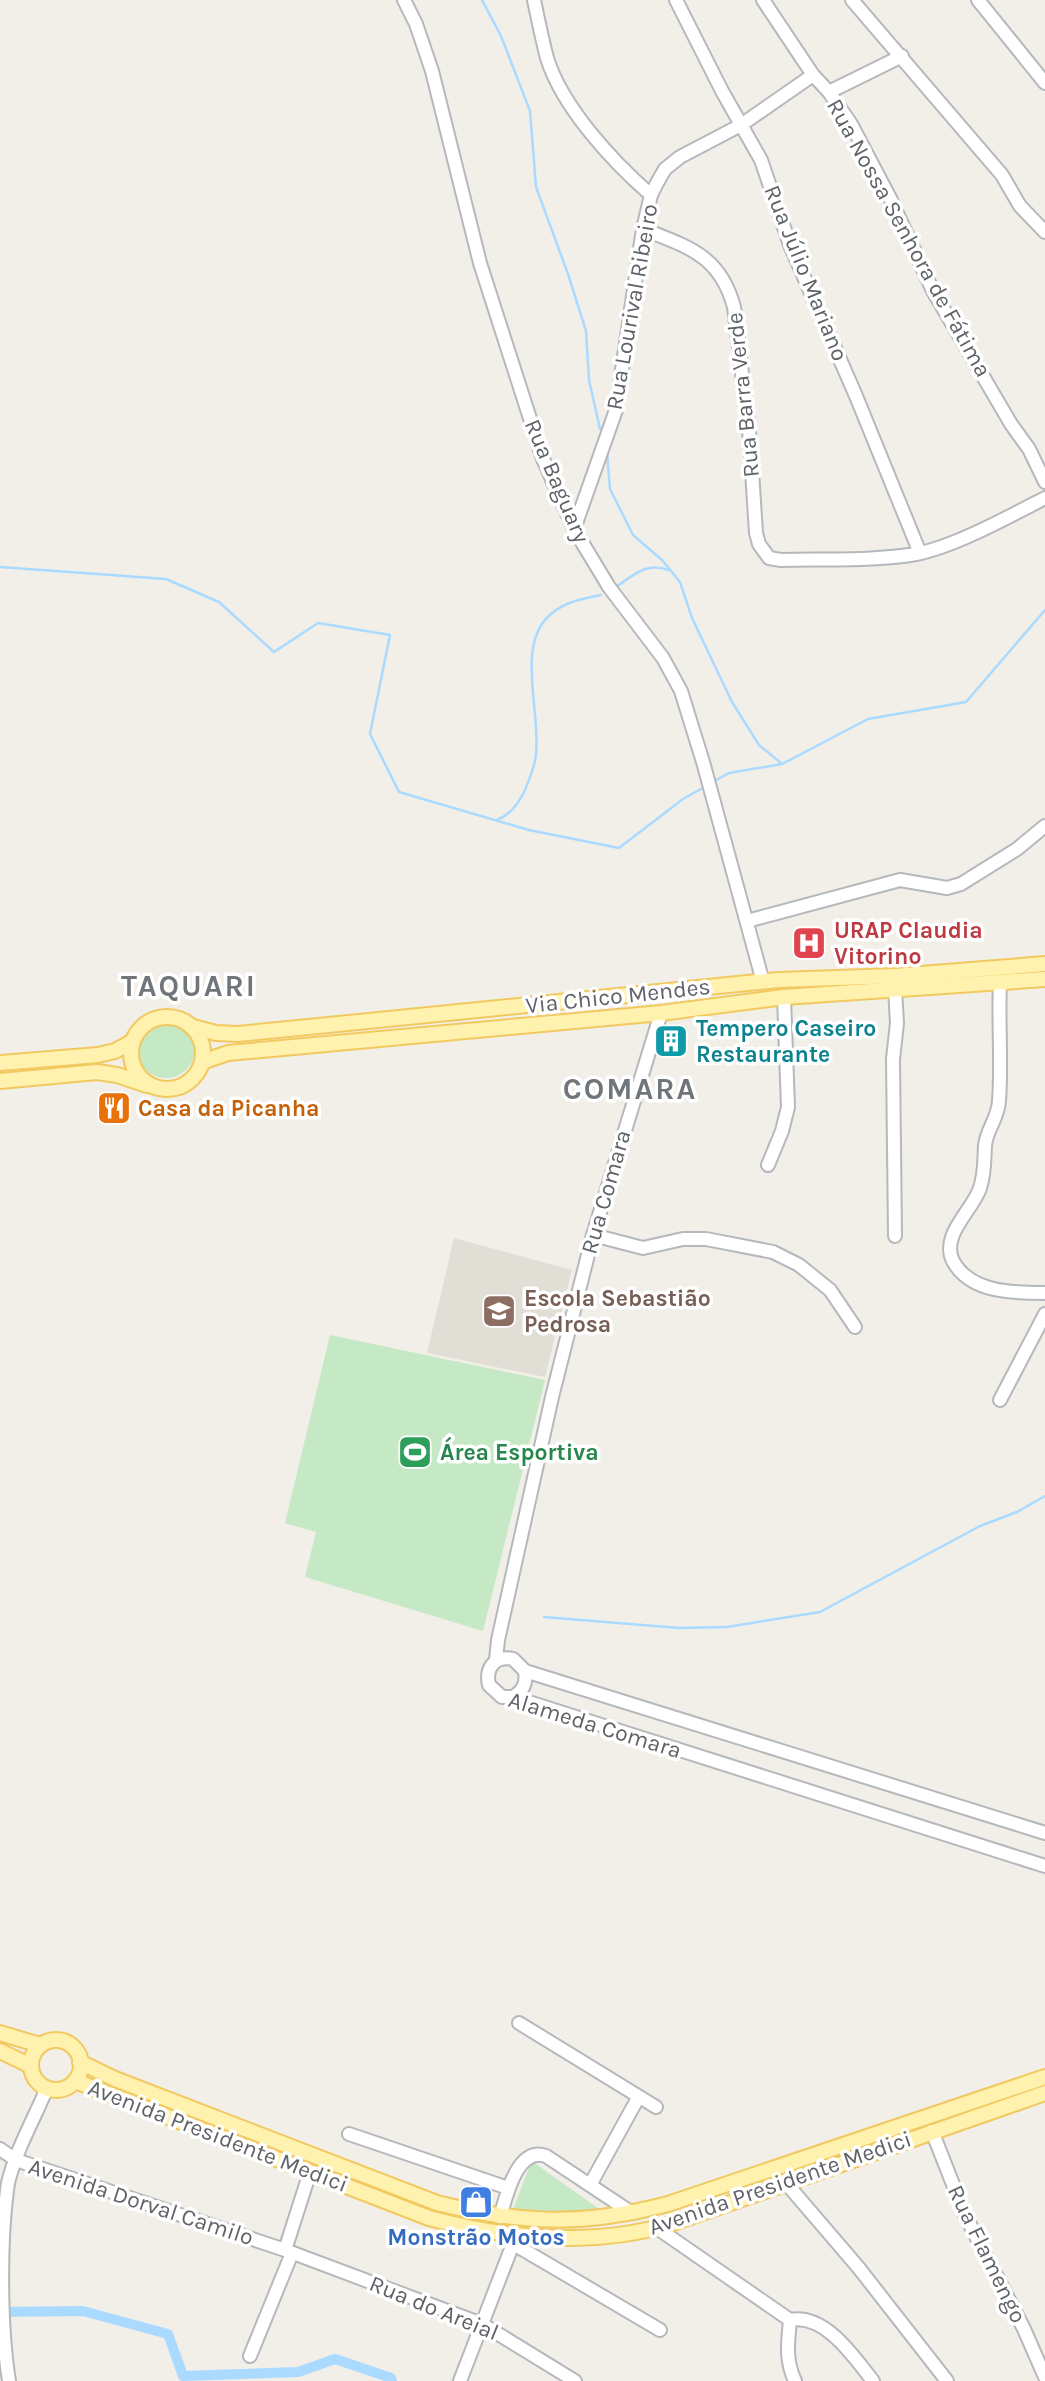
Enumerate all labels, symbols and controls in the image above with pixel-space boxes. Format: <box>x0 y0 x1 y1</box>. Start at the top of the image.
street label: Rua Nossa Senhora de Fátima <box>821 94 997 382</box>
street label: Rua Júlio Mariano <box>758 181 854 365</box>
street label: Rua Lourival Ribeiro <box>601 202 663 412</box>
street label: Rua Barra Verde <box>721 311 765 479</box>
street label: Rua Baguary <box>519 415 595 547</box>
place label: URAP Claudia Vitorino <box>834 917 983 970</box>
hospital icon: URAP Claudia Vitorino <box>790 924 828 962</box>
district label: TAQUARI <box>121 968 257 1004</box>
street label: Via Chico Mendes <box>524 973 712 1019</box>
place label: Tempero Caseiro Restaurante <box>696 1015 876 1068</box>
building icon: Tempero Caseiro Restaurante <box>652 1022 690 1060</box>
district label: COMARA <box>563 1071 697 1107</box>
restaurant icon: Casa da Picanha <box>95 1089 133 1127</box>
place label: Casa da Picanha <box>138 1095 319 1122</box>
street label: Rua Comara <box>575 1127 637 1257</box>
place label: Escola Sebastião Pedrosa <box>524 1285 711 1338</box>
school or university icon: Escola Sebastião Pedrosa <box>480 1292 518 1330</box>
sports icon: Área Esportiva <box>396 1433 434 1471</box>
place label: Área Esportiva <box>440 1436 599 1466</box>
street label: Alameda Comara <box>505 1686 685 1764</box>
street label: Avenida Presidente Medici <box>84 2074 352 2198</box>
street label: Avenida Presidente Medici <box>645 2125 915 2241</box>
street label: Avenida Dorval Camilo <box>25 2153 257 2251</box>
street label: Rua Flamengo <box>942 2181 1032 2327</box>
shop icon: Monstrão Motos <box>457 2183 495 2221</box>
place label: Monstrão Motos <box>387 2224 565 2251</box>
street label: Rua do Areial <box>365 2270 503 2346</box>

